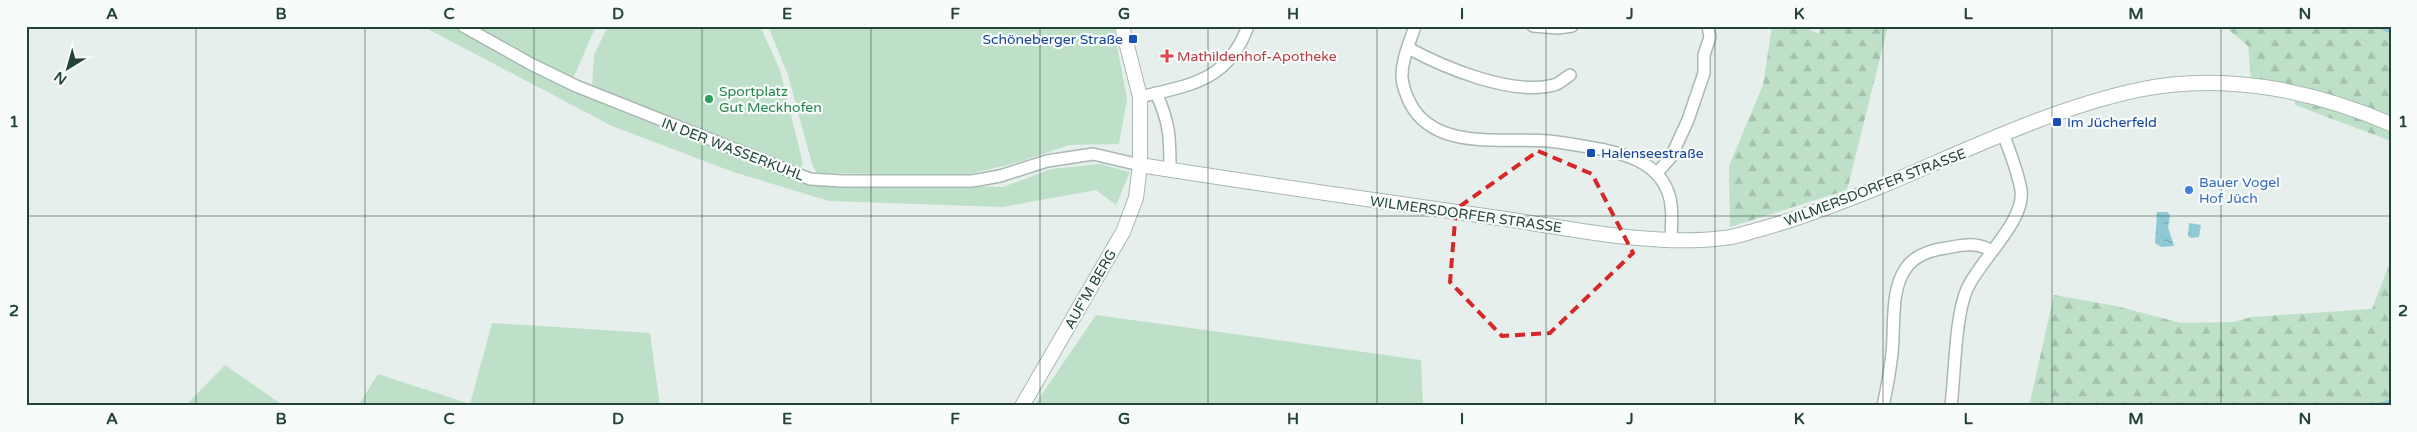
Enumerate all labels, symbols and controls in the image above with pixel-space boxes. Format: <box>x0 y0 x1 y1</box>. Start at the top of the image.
text: A <box>106 4 118 24</box>
text: B <box>275 4 287 24</box>
text: C <box>443 4 455 24</box>
text: D <box>612 4 624 24</box>
text: E <box>782 4 792 24</box>
text: F <box>950 4 960 24</box>
text: G <box>1118 4 1130 24</box>
text: H <box>1287 4 1299 24</box>
text: I <box>1460 4 1464 24</box>
text: J <box>1625 4 1634 24</box>
text: K <box>1794 4 1805 24</box>
text: L <box>1963 4 1973 24</box>
text: M <box>2128 4 2144 24</box>
text: N <box>2299 4 2311 24</box>
place label: Schöneberger Straße <box>982 31 1123 48</box>
marker: Schöneberger Straße <box>1127 33 1139 45</box>
north arrow <box>42 42 92 92</box>
place label: Mathildenhof-Apotheke <box>1177 48 1337 65</box>
marker: Mathildenhof-Apotheke <box>1161 50 1173 62</box>
text: N <box>51 68 70 88</box>
place label: Sportplatz Gut Meckhofen <box>719 83 822 116</box>
marker: Sportplatz Gut Meckhofen <box>703 93 715 105</box>
text: 1 <box>9 112 19 132</box>
text: 1 <box>2398 112 2408 132</box>
street label: IN DER WASSERKUHL <box>659 114 806 185</box>
place label: Im Jücherfeld <box>2067 114 2157 131</box>
marker: Im Jücherfeld <box>2051 116 2063 128</box>
place label: Halenseestraße <box>1601 145 1704 162</box>
street label: WILMERSDORFER STRASSE <box>1782 145 1969 230</box>
marker: Halenseestraße <box>1585 147 1597 159</box>
place label: Bauer Vogel Hof Jüch <box>2199 174 2280 207</box>
marker: Bauer Vogel Hof Jüch <box>2183 184 2195 196</box>
street label: WILMERSDORFER STRASSE <box>1369 193 1563 236</box>
street label: AUF'M BERG <box>1061 247 1120 332</box>
text: 2 <box>9 301 19 321</box>
text: 2 <box>2398 301 2408 321</box>
text: A <box>106 409 118 429</box>
text: B <box>275 409 287 429</box>
text: C <box>443 409 455 429</box>
text: D <box>612 409 624 429</box>
text: E <box>782 409 792 429</box>
text: F <box>950 409 960 429</box>
text: G <box>1118 409 1130 429</box>
text: H <box>1287 409 1299 429</box>
text: I <box>1460 409 1464 429</box>
text: J <box>1625 409 1634 429</box>
text: K <box>1794 409 1805 429</box>
text: L <box>1963 409 1973 429</box>
text: M <box>2128 409 2144 429</box>
text: N <box>2299 409 2311 429</box>

